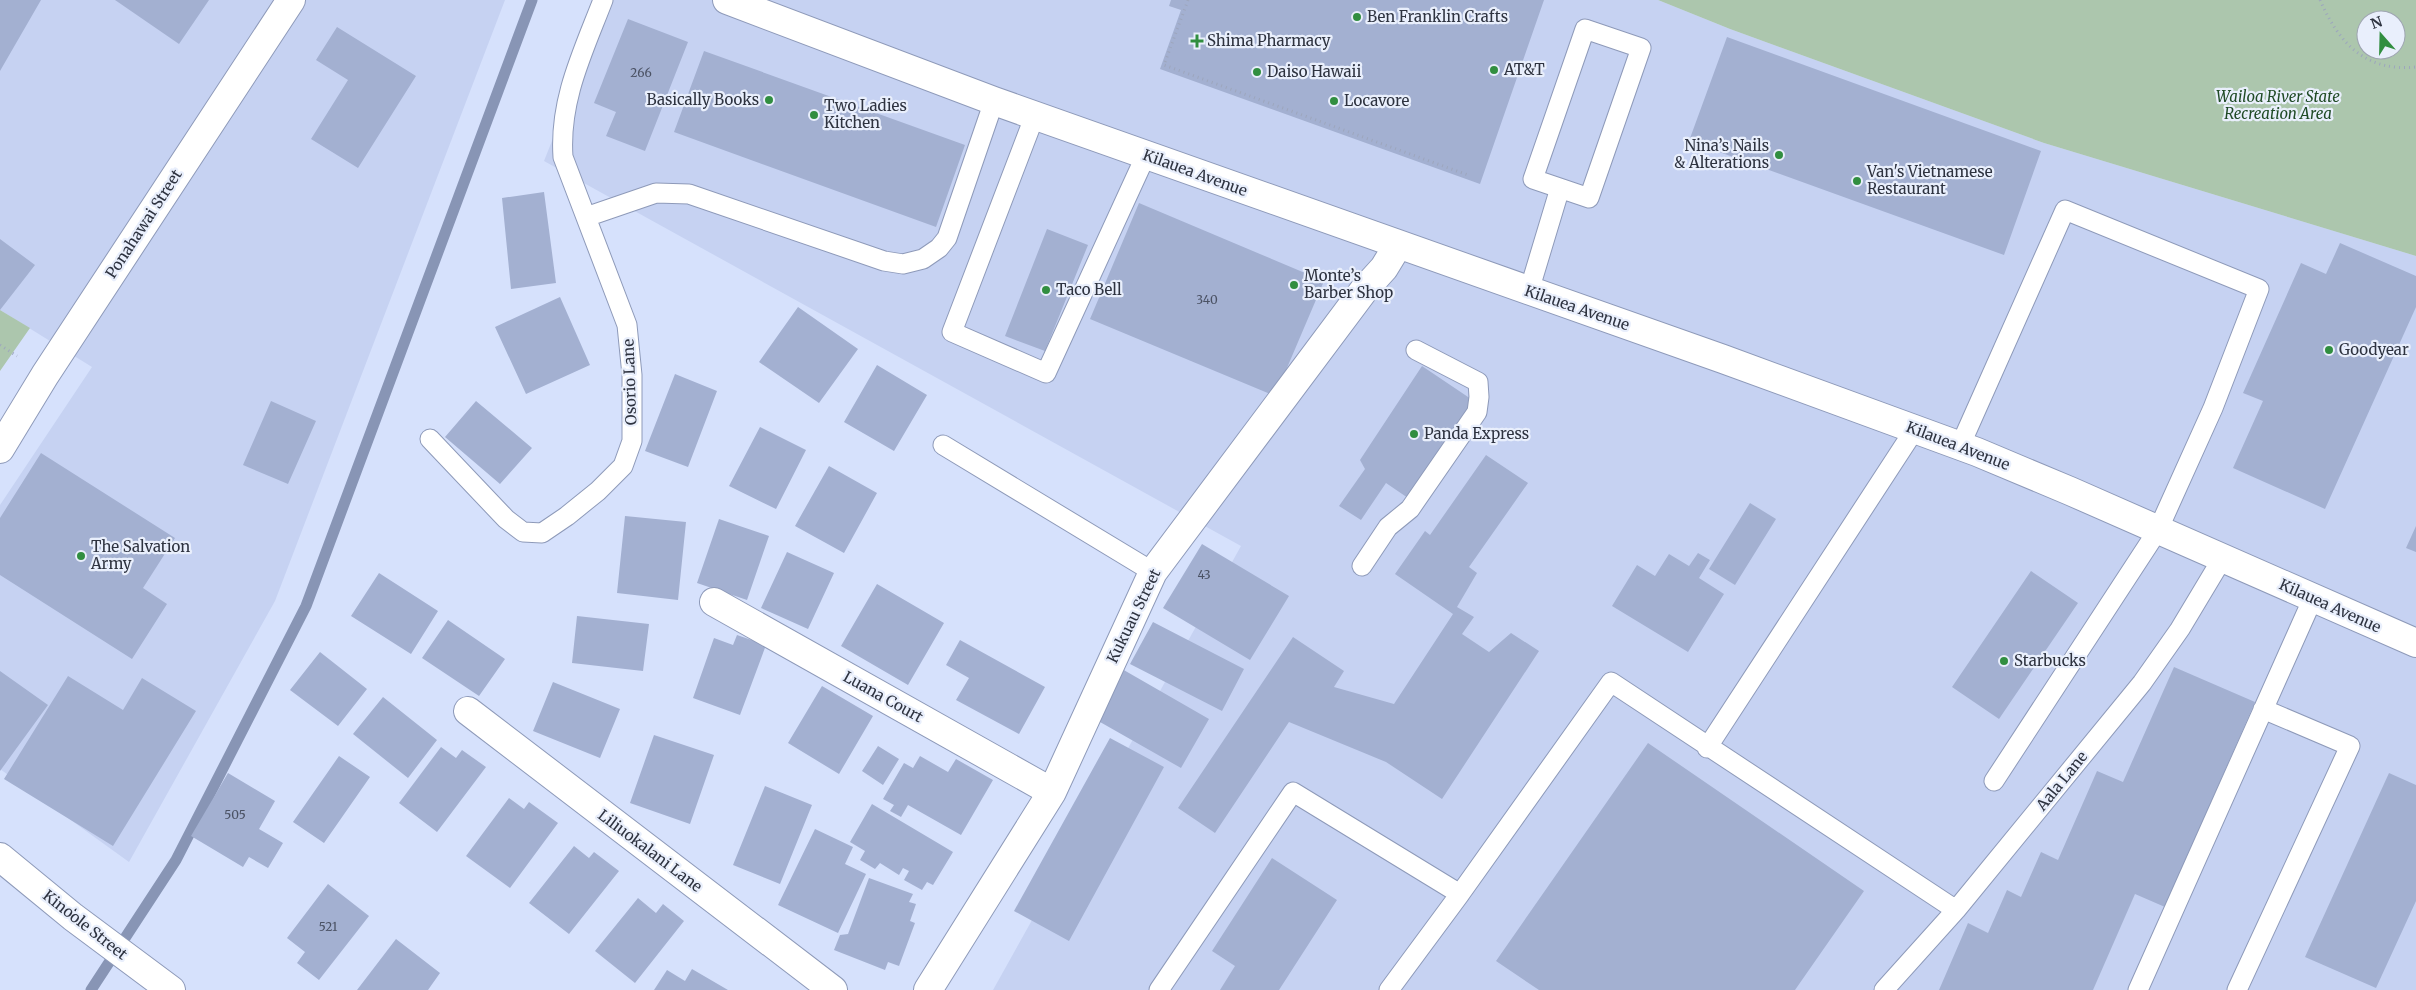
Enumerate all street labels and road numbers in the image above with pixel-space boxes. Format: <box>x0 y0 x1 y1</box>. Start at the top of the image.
street label: Kilauea Avenue <box>1140 145 1250 200</box>
street label: Ponahawai Street <box>101 166 186 282</box>
street label: Kilauea Avenue <box>1522 281 1632 334</box>
street label: Osorio Lane <box>618 338 641 426</box>
street label: Kilauea Avenue <box>1904 417 2013 474</box>
street label: Kukuau Street <box>1103 566 1165 666</box>
street label: Kilauea Avenue <box>2276 575 2384 637</box>
street label: Luana Court <box>840 667 927 726</box>
street label: Aala Lane <box>2031 747 2091 815</box>
street label: Liliuokalani Lane <box>594 805 706 896</box>
street label: Kinoʻole Street <box>39 886 131 964</box>

